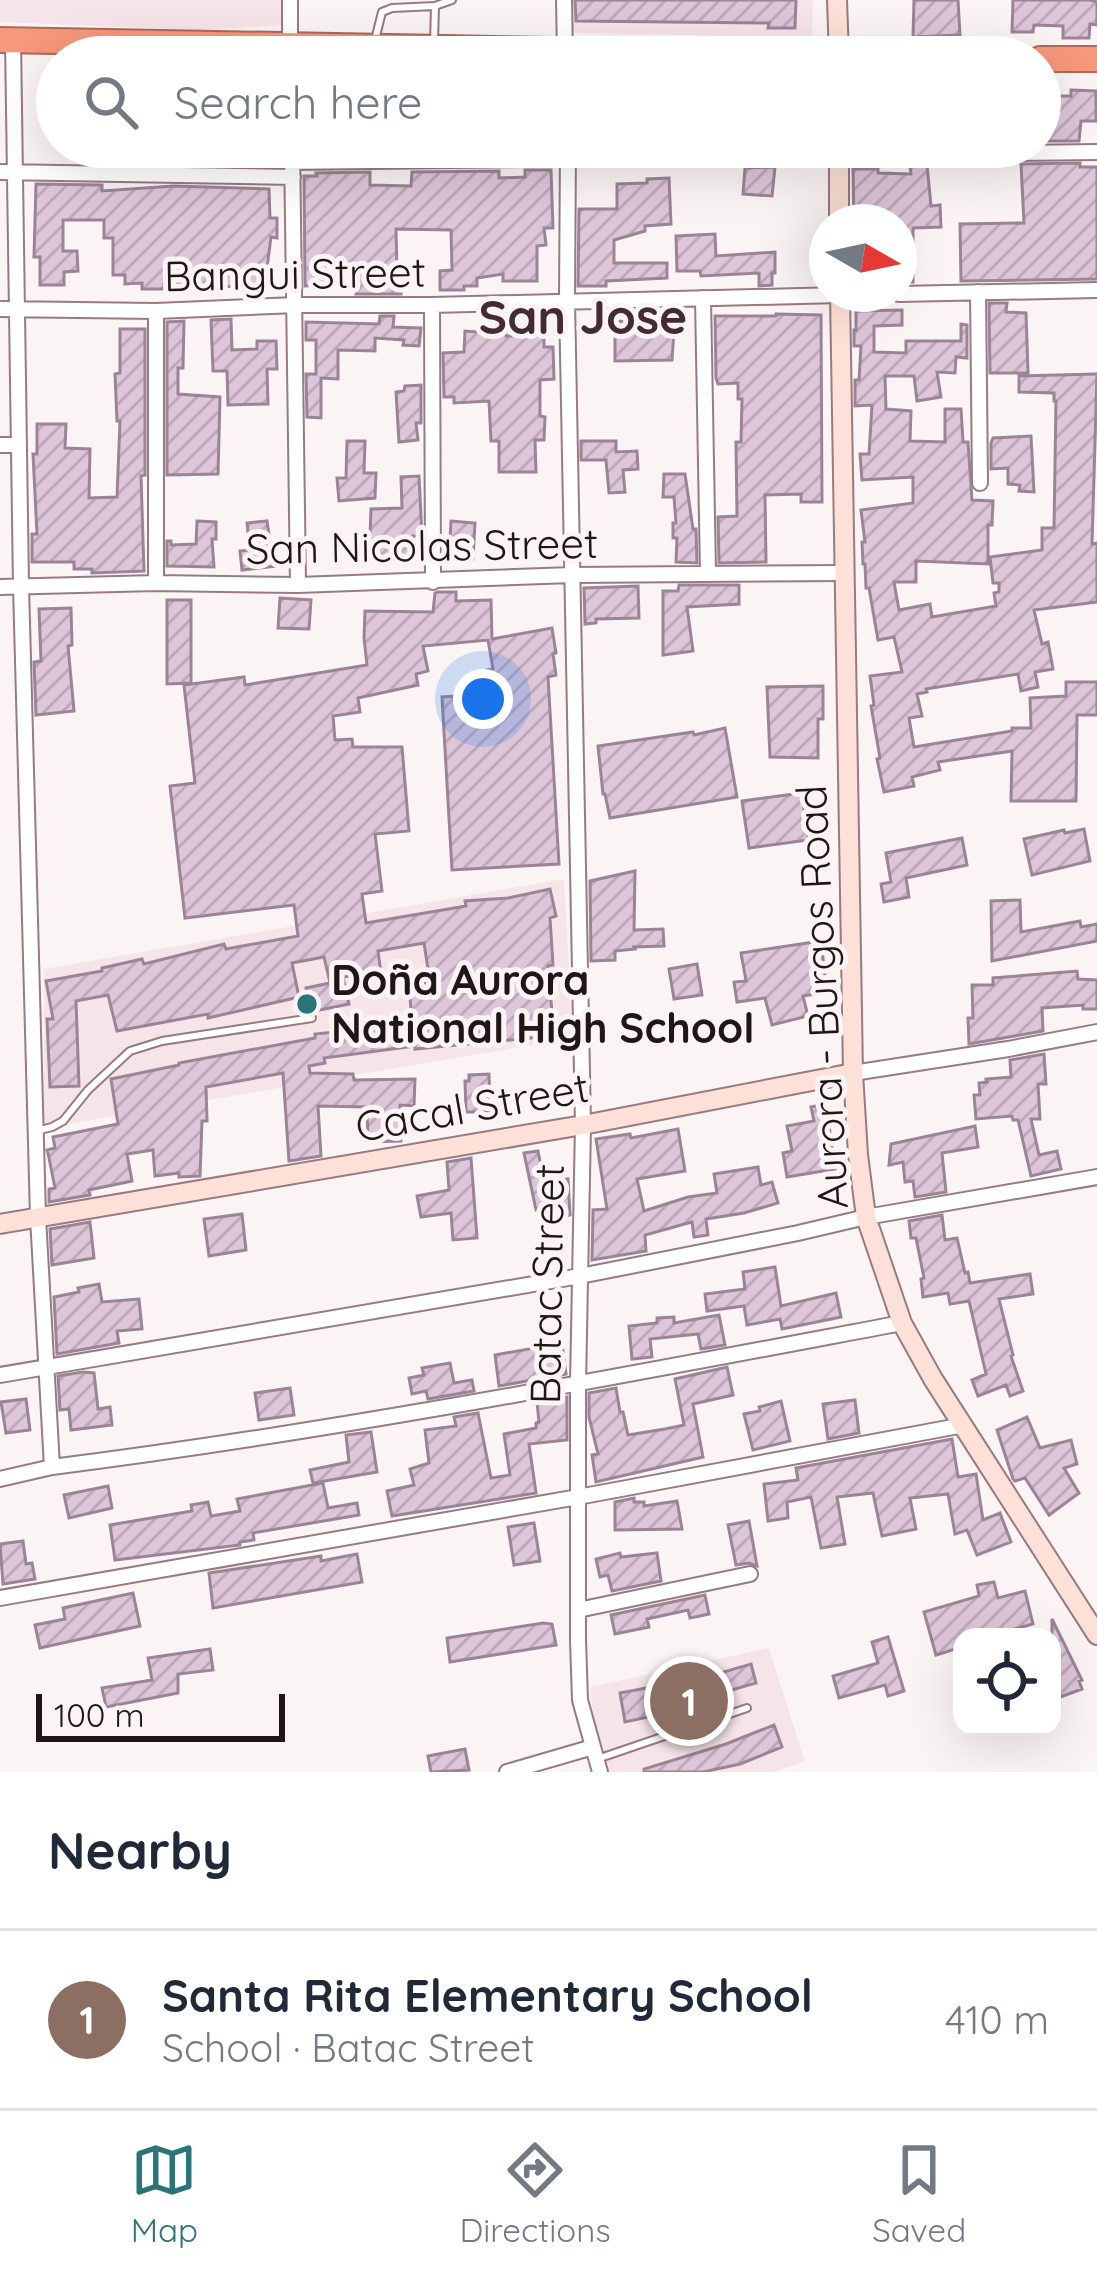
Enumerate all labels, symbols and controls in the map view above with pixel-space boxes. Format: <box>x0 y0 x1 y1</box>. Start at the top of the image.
search box <box>36 36 1061 168</box>
icon: search <box>78 69 144 135</box>
text: Search here <box>174 74 422 130</box>
north arrow <box>809 204 917 312</box>
street label: Bangui Street <box>164 245 426 302</box>
district label: San Jose <box>479 286 687 346</box>
street label: San Nicolas Street <box>245 516 599 575</box>
your location <box>453 669 513 729</box>
street label: Aurora - Burgos Road <box>784 784 859 1210</box>
place label: Doña Aurora National High School <box>331 953 755 1054</box>
marker: Doña Aurora National High School <box>294 991 320 1017</box>
street label: Cacal Street <box>351 1060 593 1153</box>
street label: Batac Street <box>518 1163 575 1405</box>
map controls <box>953 1628 1061 1736</box>
button: locate <box>953 1628 1061 1736</box>
pin: 1 <box>650 1656 728 1746</box>
scale bar <box>36 1688 285 1741</box>
text: 100 m <box>54 1694 145 1735</box>
text: Nearby <box>48 1818 232 1882</box>
text: Santa Rita Elementary School <box>162 1967 813 2023</box>
text: 1 <box>79 1995 95 2044</box>
text: 410 m <box>945 1995 1049 2044</box>
text: School · Batac Street <box>162 2023 535 2072</box>
tab: Map <box>131 2137 198 2250</box>
tab: Directions <box>459 2137 611 2250</box>
tab: Saved <box>872 2137 966 2250</box>

